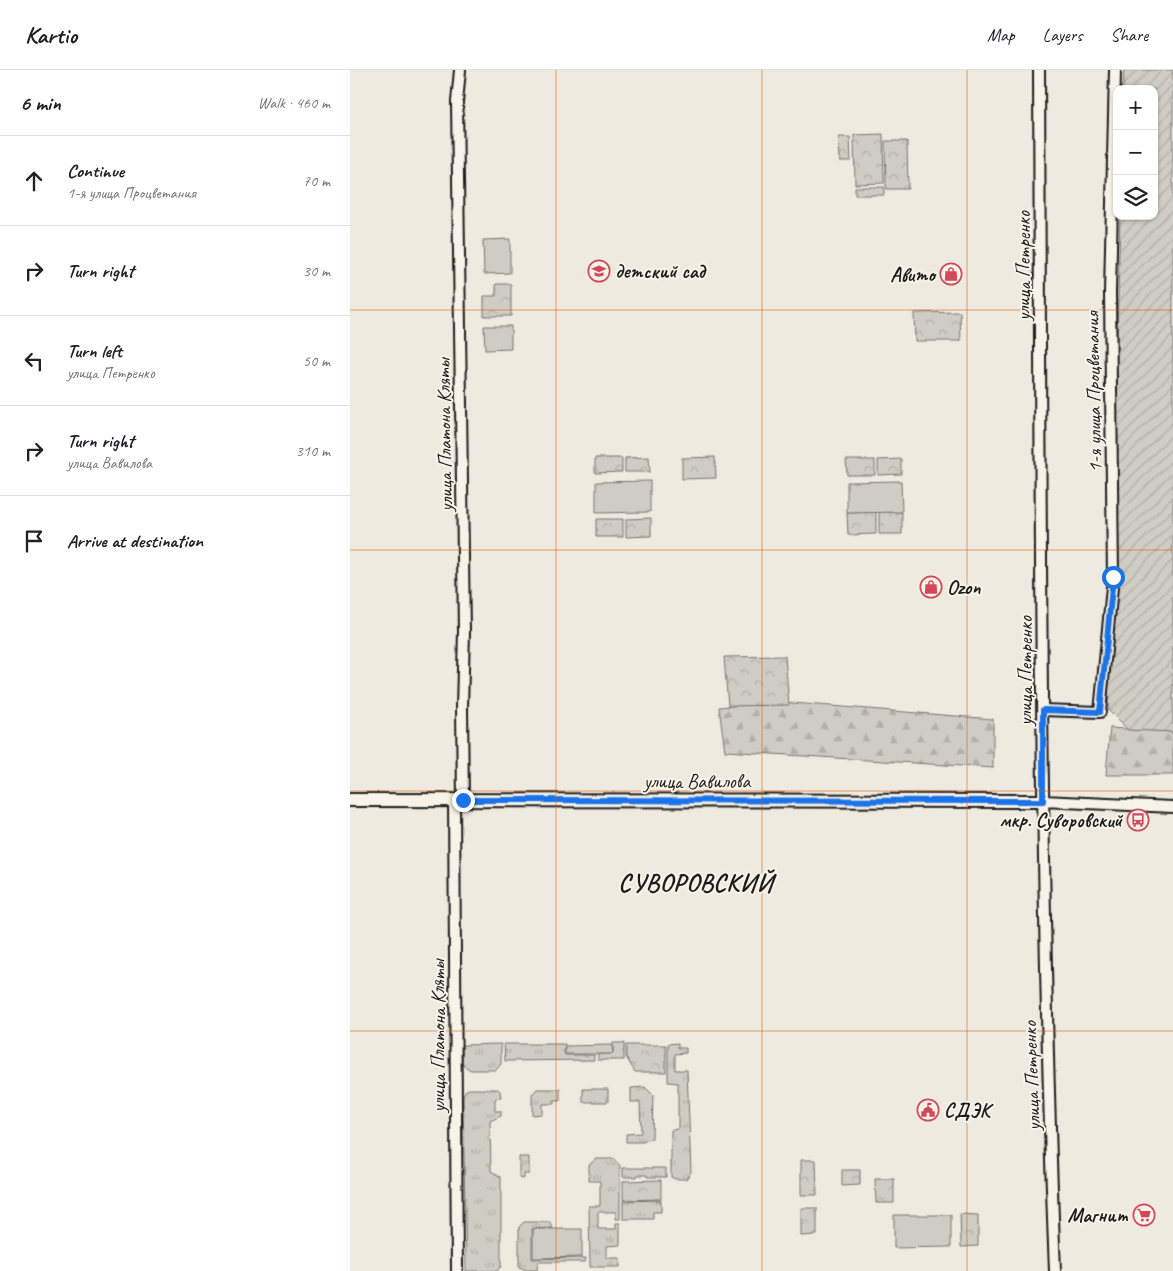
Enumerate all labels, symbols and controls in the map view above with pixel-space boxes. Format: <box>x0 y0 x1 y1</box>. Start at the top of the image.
text: Kartio <box>25 20 77 50</box>
text: Map <box>987 24 1015 46</box>
text: Layers <box>1043 24 1082 46</box>
text: Share <box>1110 24 1148 46</box>
map controls <box>1113 85 1158 220</box>
button: + <box>1113 85 1158 130</box>
text: 6 min <box>20 90 61 116</box>
text: Walk · 460 m <box>258 93 330 113</box>
button: − <box>1113 130 1158 175</box>
text: Continue <box>67 159 124 183</box>
icon: ahead <box>20 167 48 195</box>
text: 70 m <box>303 171 330 191</box>
button: layers <box>1113 175 1158 220</box>
text: 1-я улица Процветания <box>67 183 196 203</box>
street label: улица Петренко <box>1011 210 1036 322</box>
icon: right <box>20 257 48 285</box>
text: Turn right <box>67 259 134 283</box>
school or university icon: детский сад <box>587 259 611 283</box>
place label: детский сад <box>615 259 707 284</box>
text: 30 m <box>303 261 330 281</box>
place label: Авито <box>890 262 937 287</box>
shop icon: Авито <box>939 262 963 286</box>
street label: 1-я улица Процветания <box>1080 309 1107 473</box>
text: Turn left <box>67 339 122 363</box>
icon: left <box>20 347 48 375</box>
text: 50 m <box>303 351 330 371</box>
street label: улица Платона Кляты <box>431 357 458 513</box>
text: улица Петренко <box>67 363 155 383</box>
text: Turn right <box>67 429 134 453</box>
icon: right <box>20 437 48 465</box>
text: 310 m <box>296 441 330 461</box>
text: улица Вавилова <box>67 453 152 473</box>
icon: arrive <box>20 527 48 555</box>
text: Arrive at destination <box>67 529 203 553</box>
route start <box>1102 566 1125 589</box>
shop icon: Ozon <box>919 575 943 599</box>
place label: Ozon <box>947 575 981 600</box>
street label: улица Петренко <box>1013 615 1038 727</box>
street label: улица Вавилова <box>643 769 751 794</box>
route end <box>452 789 475 812</box>
place label: мкр. Суворовский <box>1000 808 1124 833</box>
bus stop icon: мкр. Суворовский <box>1126 808 1150 832</box>
district label: СУВОРОВСКИЙ <box>618 867 777 899</box>
street label: улица Платона Кляты <box>426 958 451 1114</box>
street label: улица Петренко <box>1017 1020 1046 1132</box>
public building icon: СДЭК <box>916 1098 940 1122</box>
place label: СДЭК <box>944 1098 994 1123</box>
place label: Магнит <box>1068 1203 1129 1228</box>
supermarket icon: Магнит <box>1132 1203 1156 1227</box>

